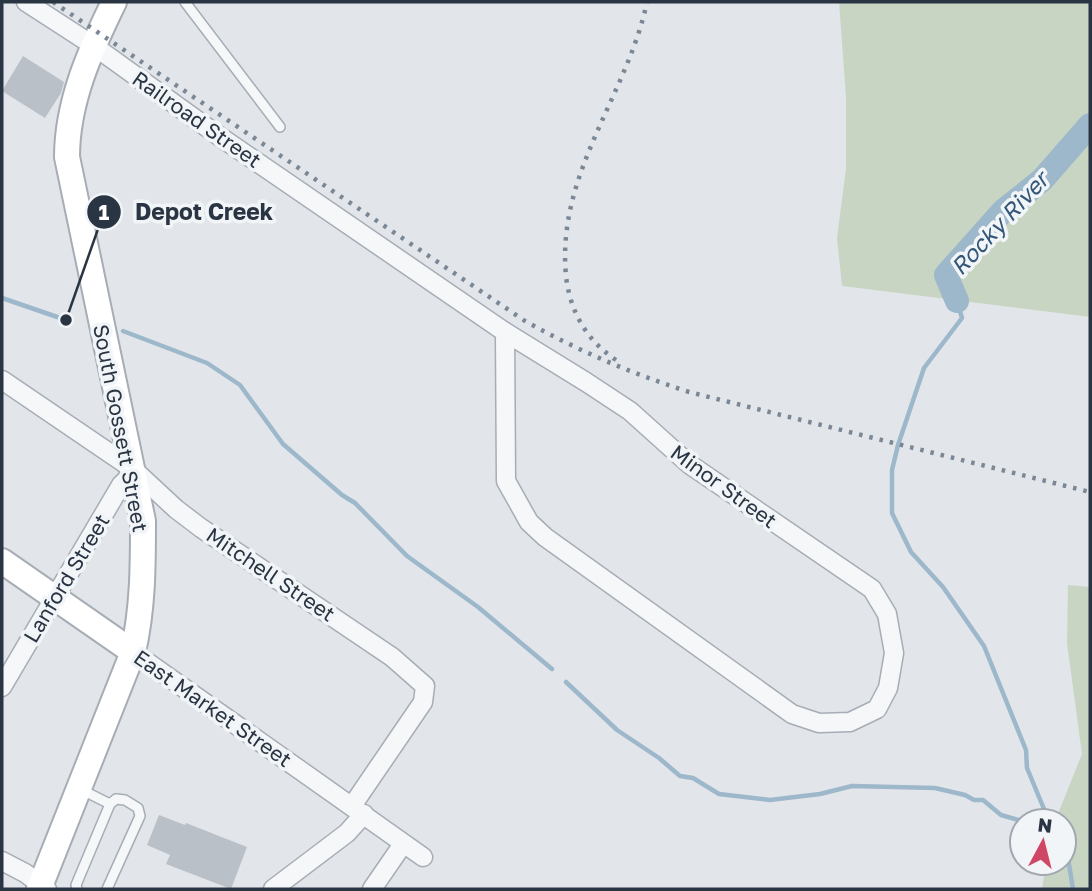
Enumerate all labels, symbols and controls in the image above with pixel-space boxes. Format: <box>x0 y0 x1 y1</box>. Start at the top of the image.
street label: Railroad Street <box>128 65 266 173</box>
water label: Rocky River <box>944 164 1056 280</box>
callout: Depot Creek <box>86 190 287 234</box>
text: Depot Creek <box>135 197 274 225</box>
text: 1 <box>99 199 110 225</box>
street label: South Gossett Street <box>88 322 154 534</box>
street label: Minor Street <box>666 439 782 533</box>
street label: Lanford Street <box>17 509 115 647</box>
street label: Mitchell Street <box>202 521 340 627</box>
street label: East Market Street <box>129 644 297 772</box>
north arrow <box>1008 807 1078 877</box>
text: N <box>1037 812 1054 837</box>

